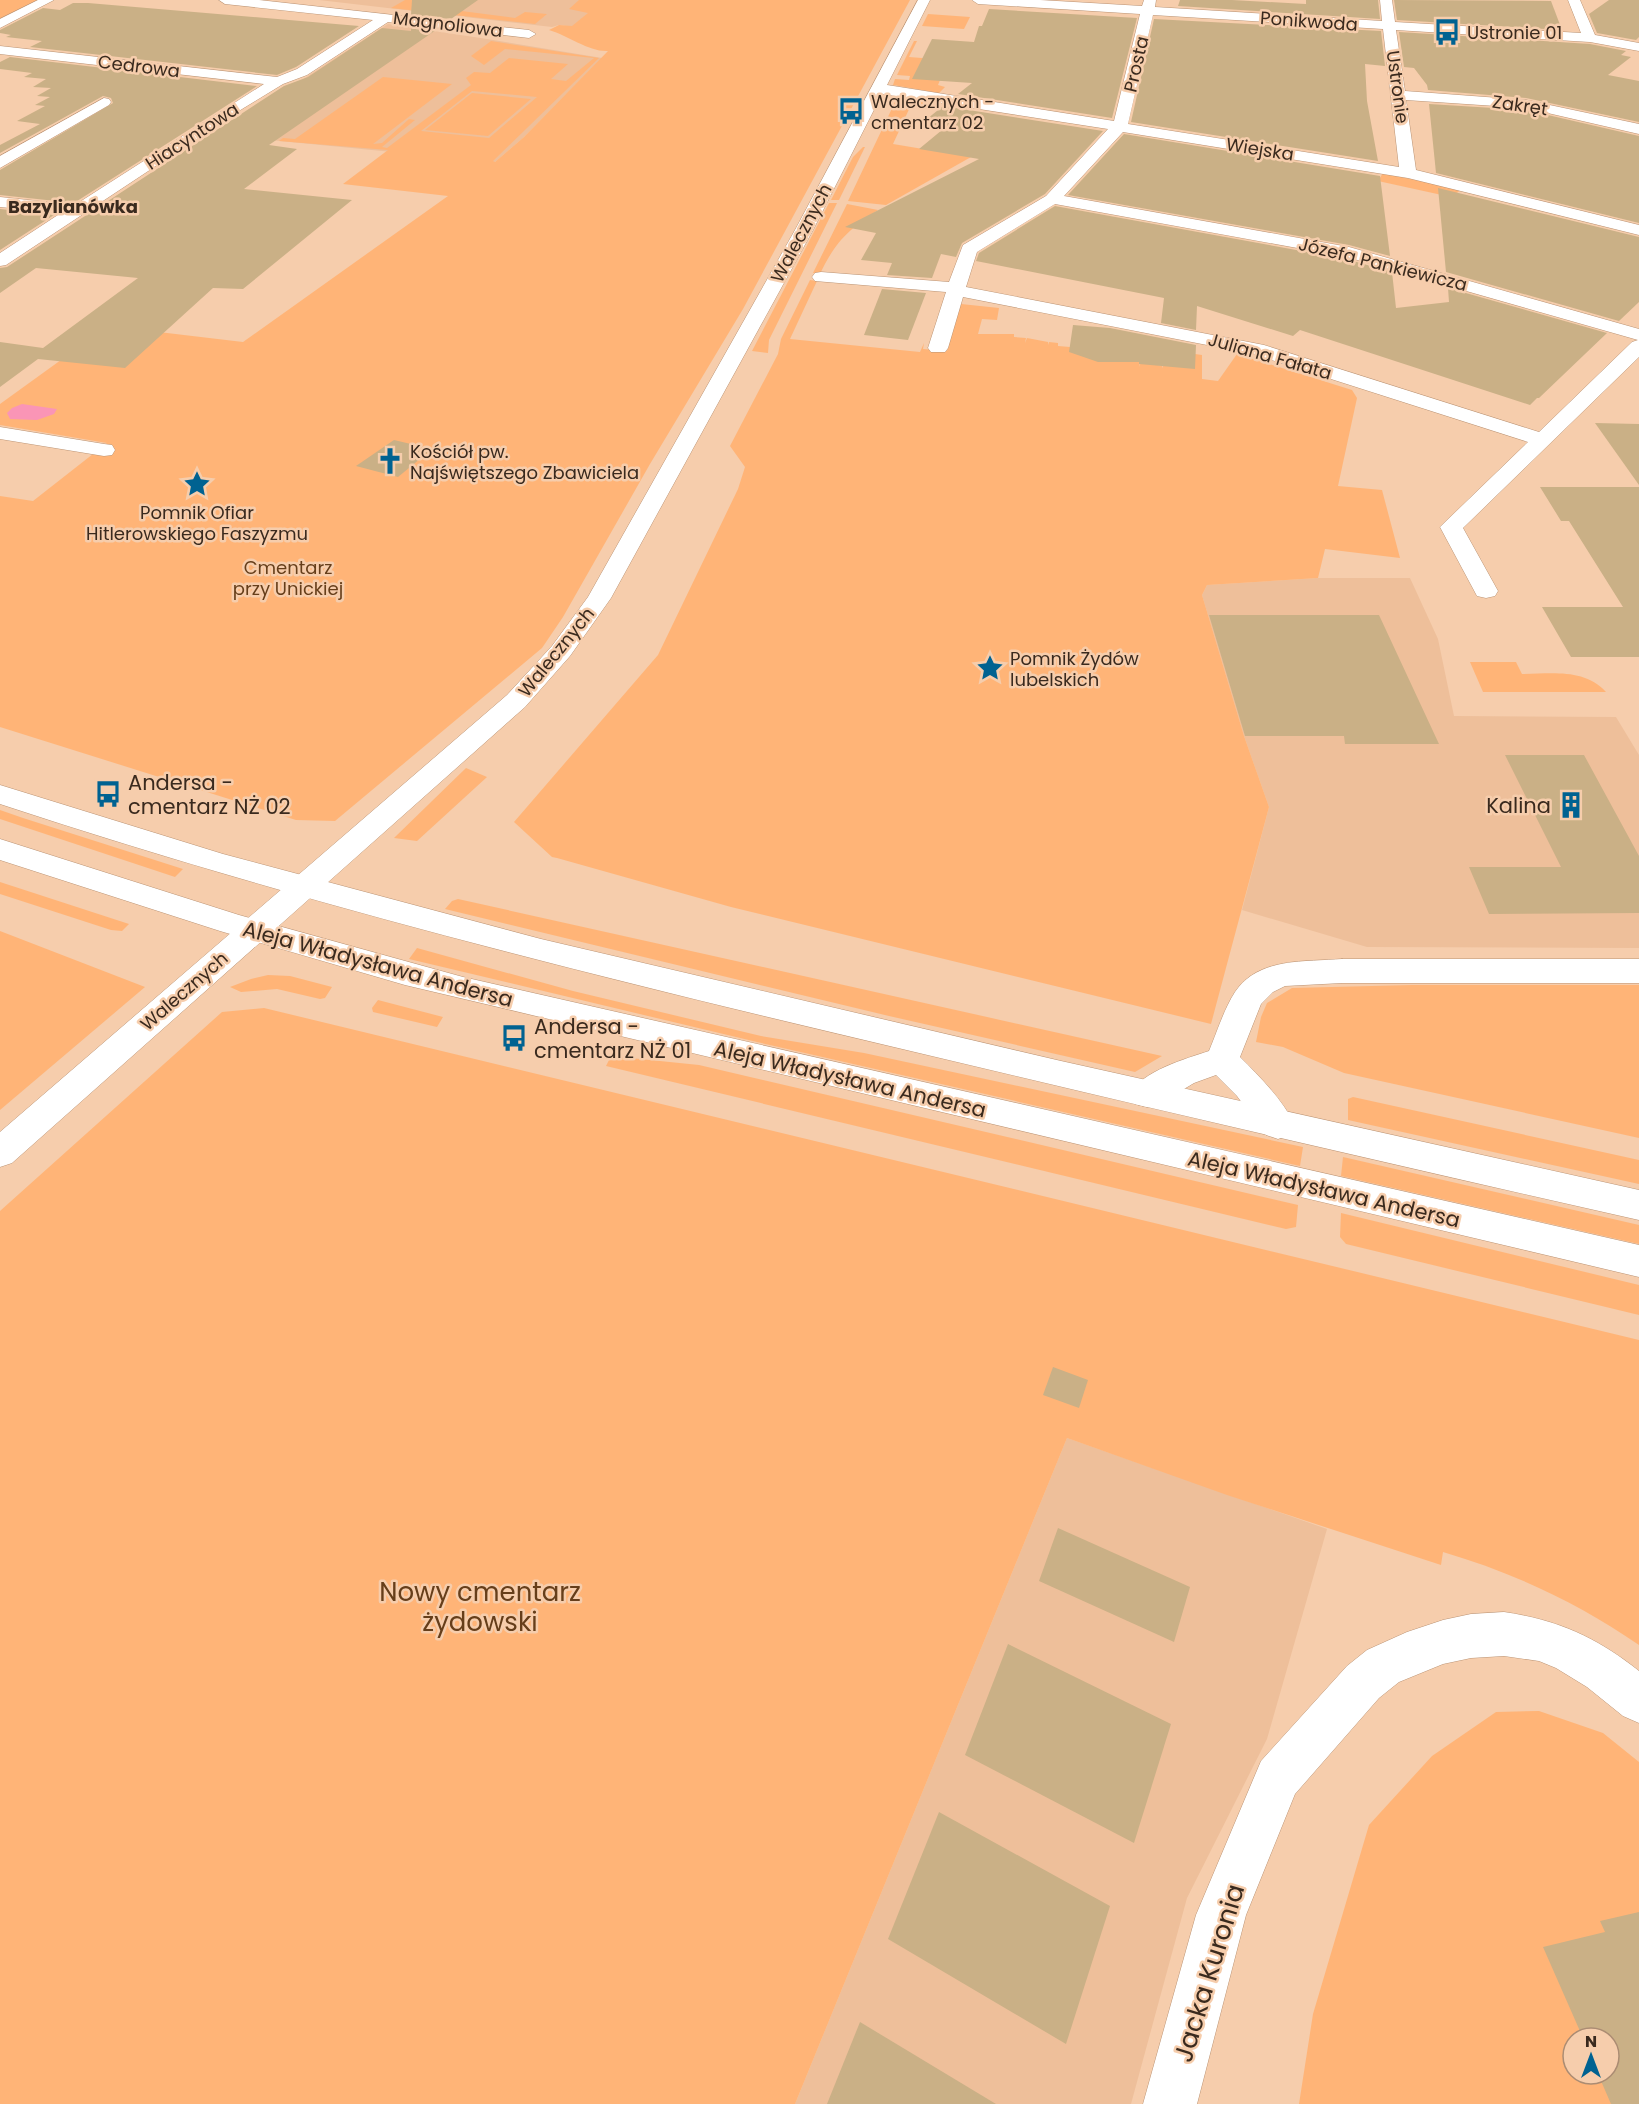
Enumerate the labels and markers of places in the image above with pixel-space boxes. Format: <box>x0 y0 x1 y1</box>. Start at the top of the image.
bus stop icon: Ustronie 01 <box>1432 17 1462 47</box>
place label: Ustronie 01 <box>1467 20 1562 45</box>
place label: Walecznych - cmentarz 02 <box>871 89 994 135</box>
bus stop icon: Walecznych - cmentarz 02 <box>836 96 866 126</box>
place label: Kościół pw. Najświętszego Zbawiciela <box>410 439 639 485</box>
church icon: Kościół pw. Najświętszego Zbawiciela <box>375 446 405 476</box>
place icon: Pomnik Ofiar Hitlerowskiego Faszyzmu <box>182 469 212 499</box>
place label: Pomnik Ofiar Hitlerowskiego Faszyzmu <box>86 500 308 546</box>
place label: Pomnik Żydów lubelskich <box>1010 646 1139 692</box>
place icon: Pomnik Żydów lubelskich <box>975 653 1005 683</box>
place label: Andersa - cmentarz NŻ 02 <box>128 768 291 821</box>
bus stop icon: Andersa - cmentarz NŻ 02 <box>93 779 123 809</box>
building icon: Kalina <box>1556 790 1586 820</box>
place label: Kalina <box>1486 791 1551 820</box>
place label: Andersa - cmentarz NŻ 01 <box>534 1012 691 1065</box>
bus stop icon: Andersa - cmentarz NŻ 01 <box>499 1023 529 1053</box>

